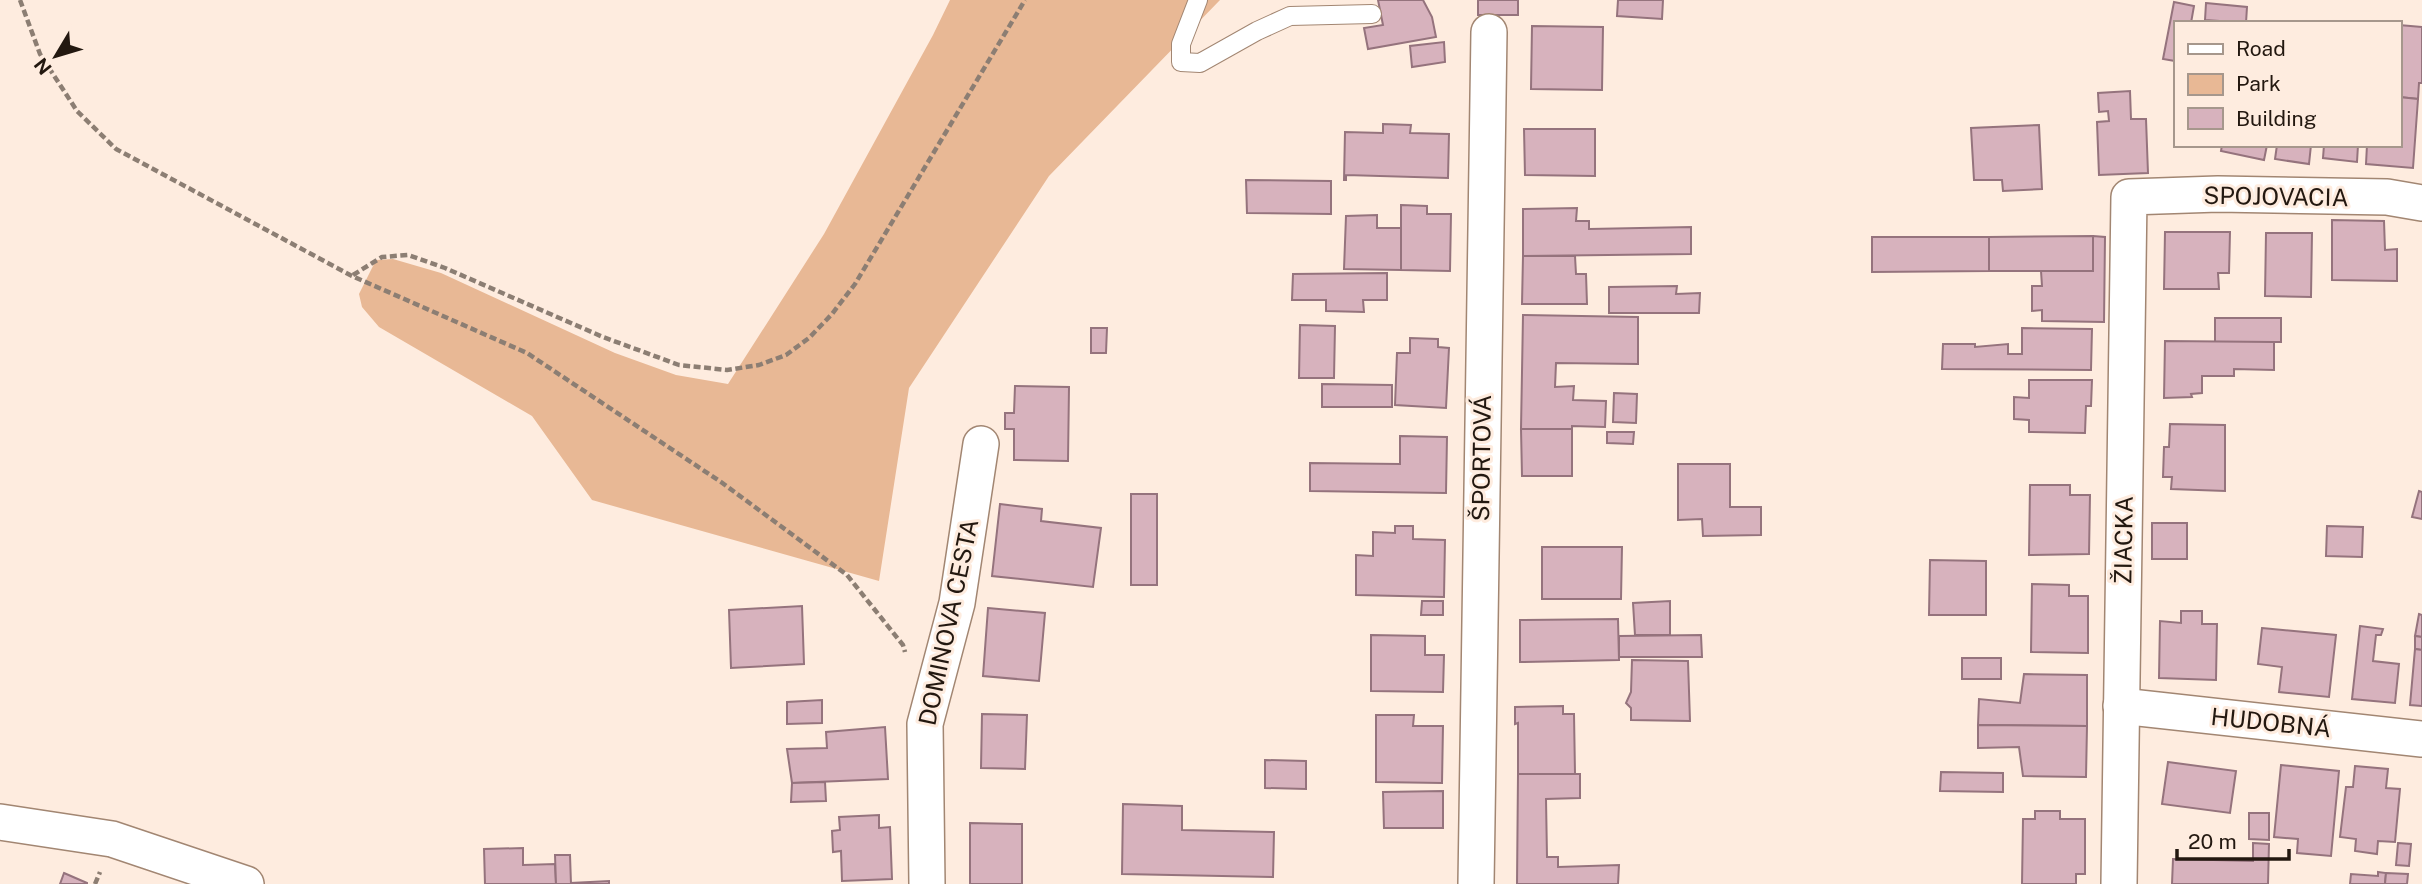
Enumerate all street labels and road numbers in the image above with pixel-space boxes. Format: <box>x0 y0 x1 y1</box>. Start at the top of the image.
street label: SPOJOVACIA <box>2203 181 2349 211</box>
street label: ŠPORTOVÁ <box>1466 394 1496 522</box>
street label: ŽIACKA <box>2108 495 2138 585</box>
street label: DOMINOVA CESTA <box>912 516 984 728</box>
street label: HUDOBNÁ <box>2210 702 2332 742</box>

